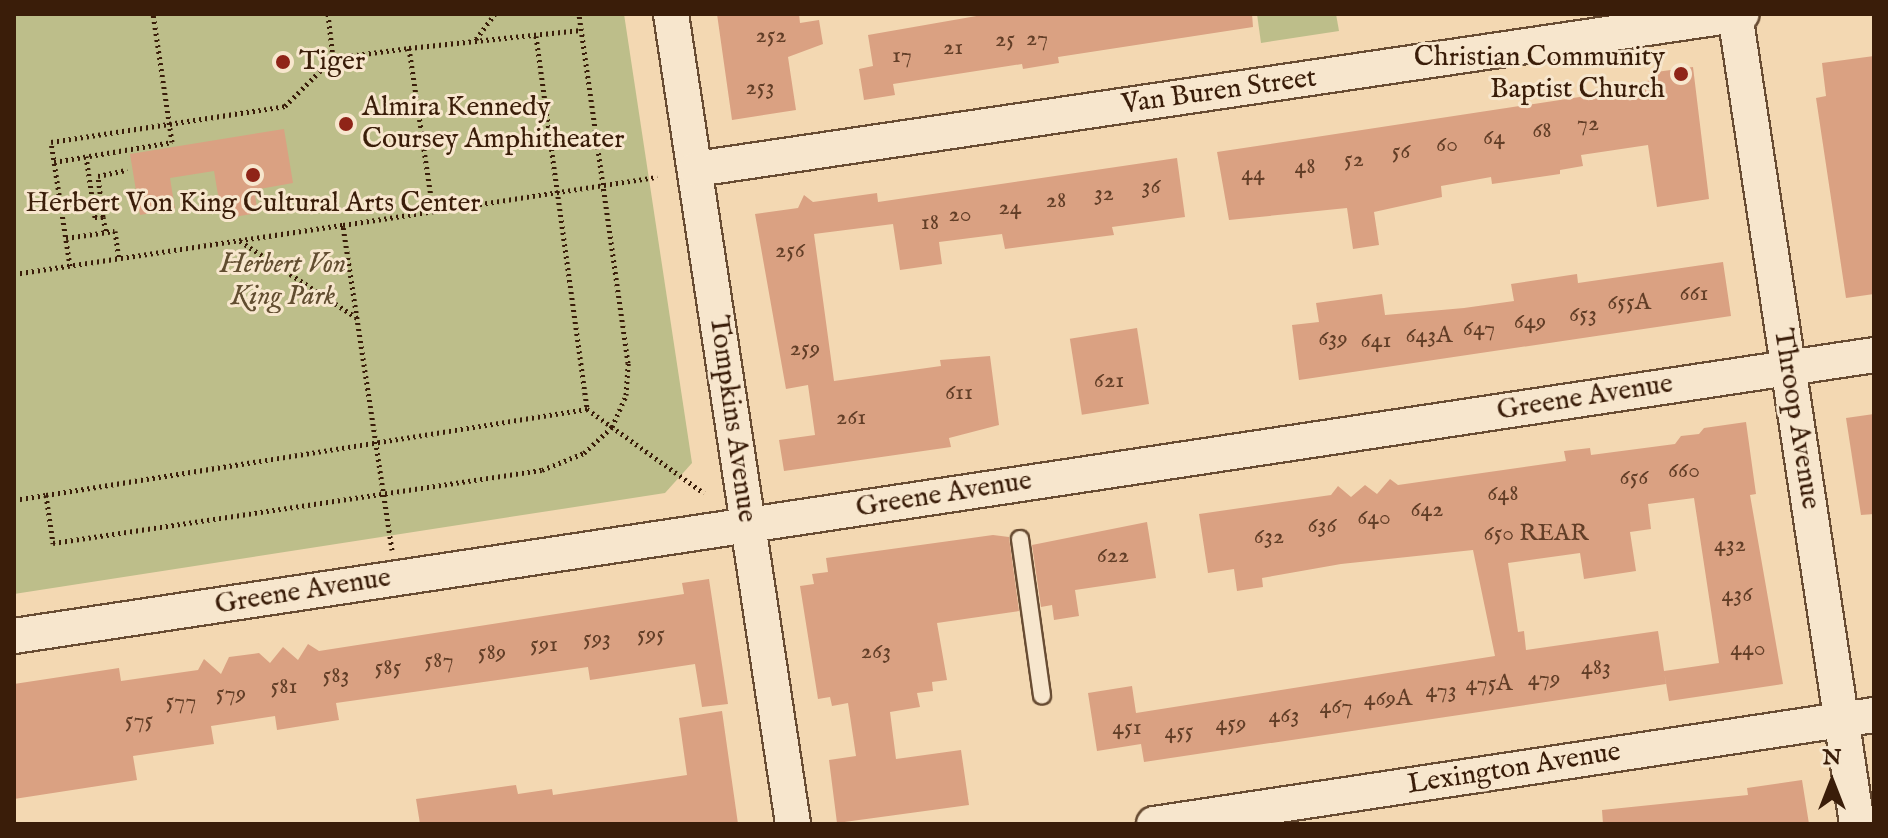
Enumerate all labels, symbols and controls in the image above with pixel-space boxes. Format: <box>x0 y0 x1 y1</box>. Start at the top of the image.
house number: 252 <box>755 22 787 50</box>
house number: 27 <box>1026 25 1048 53</box>
house number: 25 <box>995 26 1015 54</box>
house number: 21 <box>943 34 963 62</box>
place label: Christian Community Baptist Church <box>1414 41 1665 107</box>
house number: 17 <box>892 42 912 70</box>
place label: Tiger <box>299 45 365 79</box>
marker: Tiger <box>274 53 292 71</box>
street label: Van Buren Street <box>1119 62 1319 122</box>
marker: Christian Community Baptist Church <box>1672 65 1690 83</box>
house number: 253 <box>746 74 774 102</box>
place label: Almira Kennedy Coursey Amphitheater <box>362 91 624 157</box>
house number: 72 <box>1577 110 1599 138</box>
marker: Almira Kennedy Coursey Amphitheater <box>337 115 355 133</box>
house number: 68 <box>1532 117 1552 145</box>
house number: 64 <box>1483 124 1505 152</box>
house number: 60 <box>1436 131 1458 159</box>
house number: 56 <box>1392 138 1410 166</box>
house number: 52 <box>1344 146 1364 174</box>
house number: 48 <box>1294 153 1316 181</box>
house number: 44 <box>1241 160 1265 188</box>
marker: Herbert Von King Cultural Arts Center <box>244 166 262 184</box>
house number: 36 <box>1141 173 1161 201</box>
house number: 32 <box>1094 180 1114 208</box>
place label: Herbert Von King Cultural Arts Center <box>25 187 481 221</box>
house number: 28 <box>1046 187 1066 215</box>
house number: 24 <box>998 194 1022 222</box>
house number: 20 <box>948 201 972 229</box>
house number: 18 <box>921 209 939 237</box>
house number: 256 <box>775 237 805 265</box>
park label: Herbert Von King Park <box>220 248 346 314</box>
house number: 661 <box>1679 280 1709 308</box>
house number: 655A <box>1607 289 1651 317</box>
house number: 653 <box>1569 301 1597 329</box>
house number: 649 <box>1514 308 1546 336</box>
street label: Tompkins Avenue <box>701 313 763 525</box>
house number: 647 <box>1463 315 1495 343</box>
house number: 643A <box>1405 322 1453 350</box>
house number: 639 <box>1318 325 1348 353</box>
street label: Throop Avenue <box>1765 326 1827 512</box>
house number: 641 <box>1361 327 1391 355</box>
house number: 259 <box>790 335 820 363</box>
house number: 621 <box>1094 367 1124 395</box>
street label: Greene Avenue <box>1495 368 1675 428</box>
house number: 611 <box>945 379 973 407</box>
house number: 261 <box>836 404 866 432</box>
house number: 660 <box>1668 457 1700 485</box>
house number: 656 <box>1620 464 1648 492</box>
street label: Greene Avenue <box>854 465 1034 525</box>
house number: 648 <box>1487 480 1519 508</box>
house number: 642 <box>1410 496 1444 524</box>
house number: 640 <box>1357 504 1391 532</box>
house number: 636 <box>1307 512 1337 540</box>
house number: 650 REAR <box>1484 520 1588 548</box>
house number: 632 <box>1254 523 1284 551</box>
house number: 432 <box>1714 531 1746 559</box>
house number: 622 <box>1097 542 1129 570</box>
street label: Greene Avenue <box>213 562 393 622</box>
house number: 436 <box>1722 581 1752 609</box>
house number: 595 <box>637 621 665 649</box>
house number: 593 <box>583 625 611 653</box>
house number: 591 <box>530 631 558 659</box>
house number: 440 <box>1730 635 1766 663</box>
house number: 263 <box>861 638 891 666</box>
house number: 589 <box>478 639 506 667</box>
house number: 587 <box>424 647 454 675</box>
house number: 585 <box>375 654 401 682</box>
house number: 483 <box>1581 654 1611 682</box>
house number: 583 <box>322 662 350 690</box>
house number: 479 <box>1528 665 1560 693</box>
house number: 475A <box>1465 670 1513 698</box>
house number: 581 <box>270 673 298 701</box>
house number: 473 <box>1425 677 1457 705</box>
house number: 579 <box>216 680 246 708</box>
house number: 469A <box>1364 685 1412 713</box>
house number: 577 <box>165 688 197 716</box>
house number: 467 <box>1319 693 1353 721</box>
house number: 463 <box>1269 702 1299 730</box>
house number: 575 <box>125 707 153 735</box>
house number: 459 <box>1216 710 1246 738</box>
house number: 451 <box>1112 714 1142 742</box>
house number: 455 <box>1164 718 1194 746</box>
street label: Lexington Avenue <box>1405 736 1623 802</box>
north arrow <box>1792 742 1872 822</box>
text: N <box>1822 744 1842 772</box>

